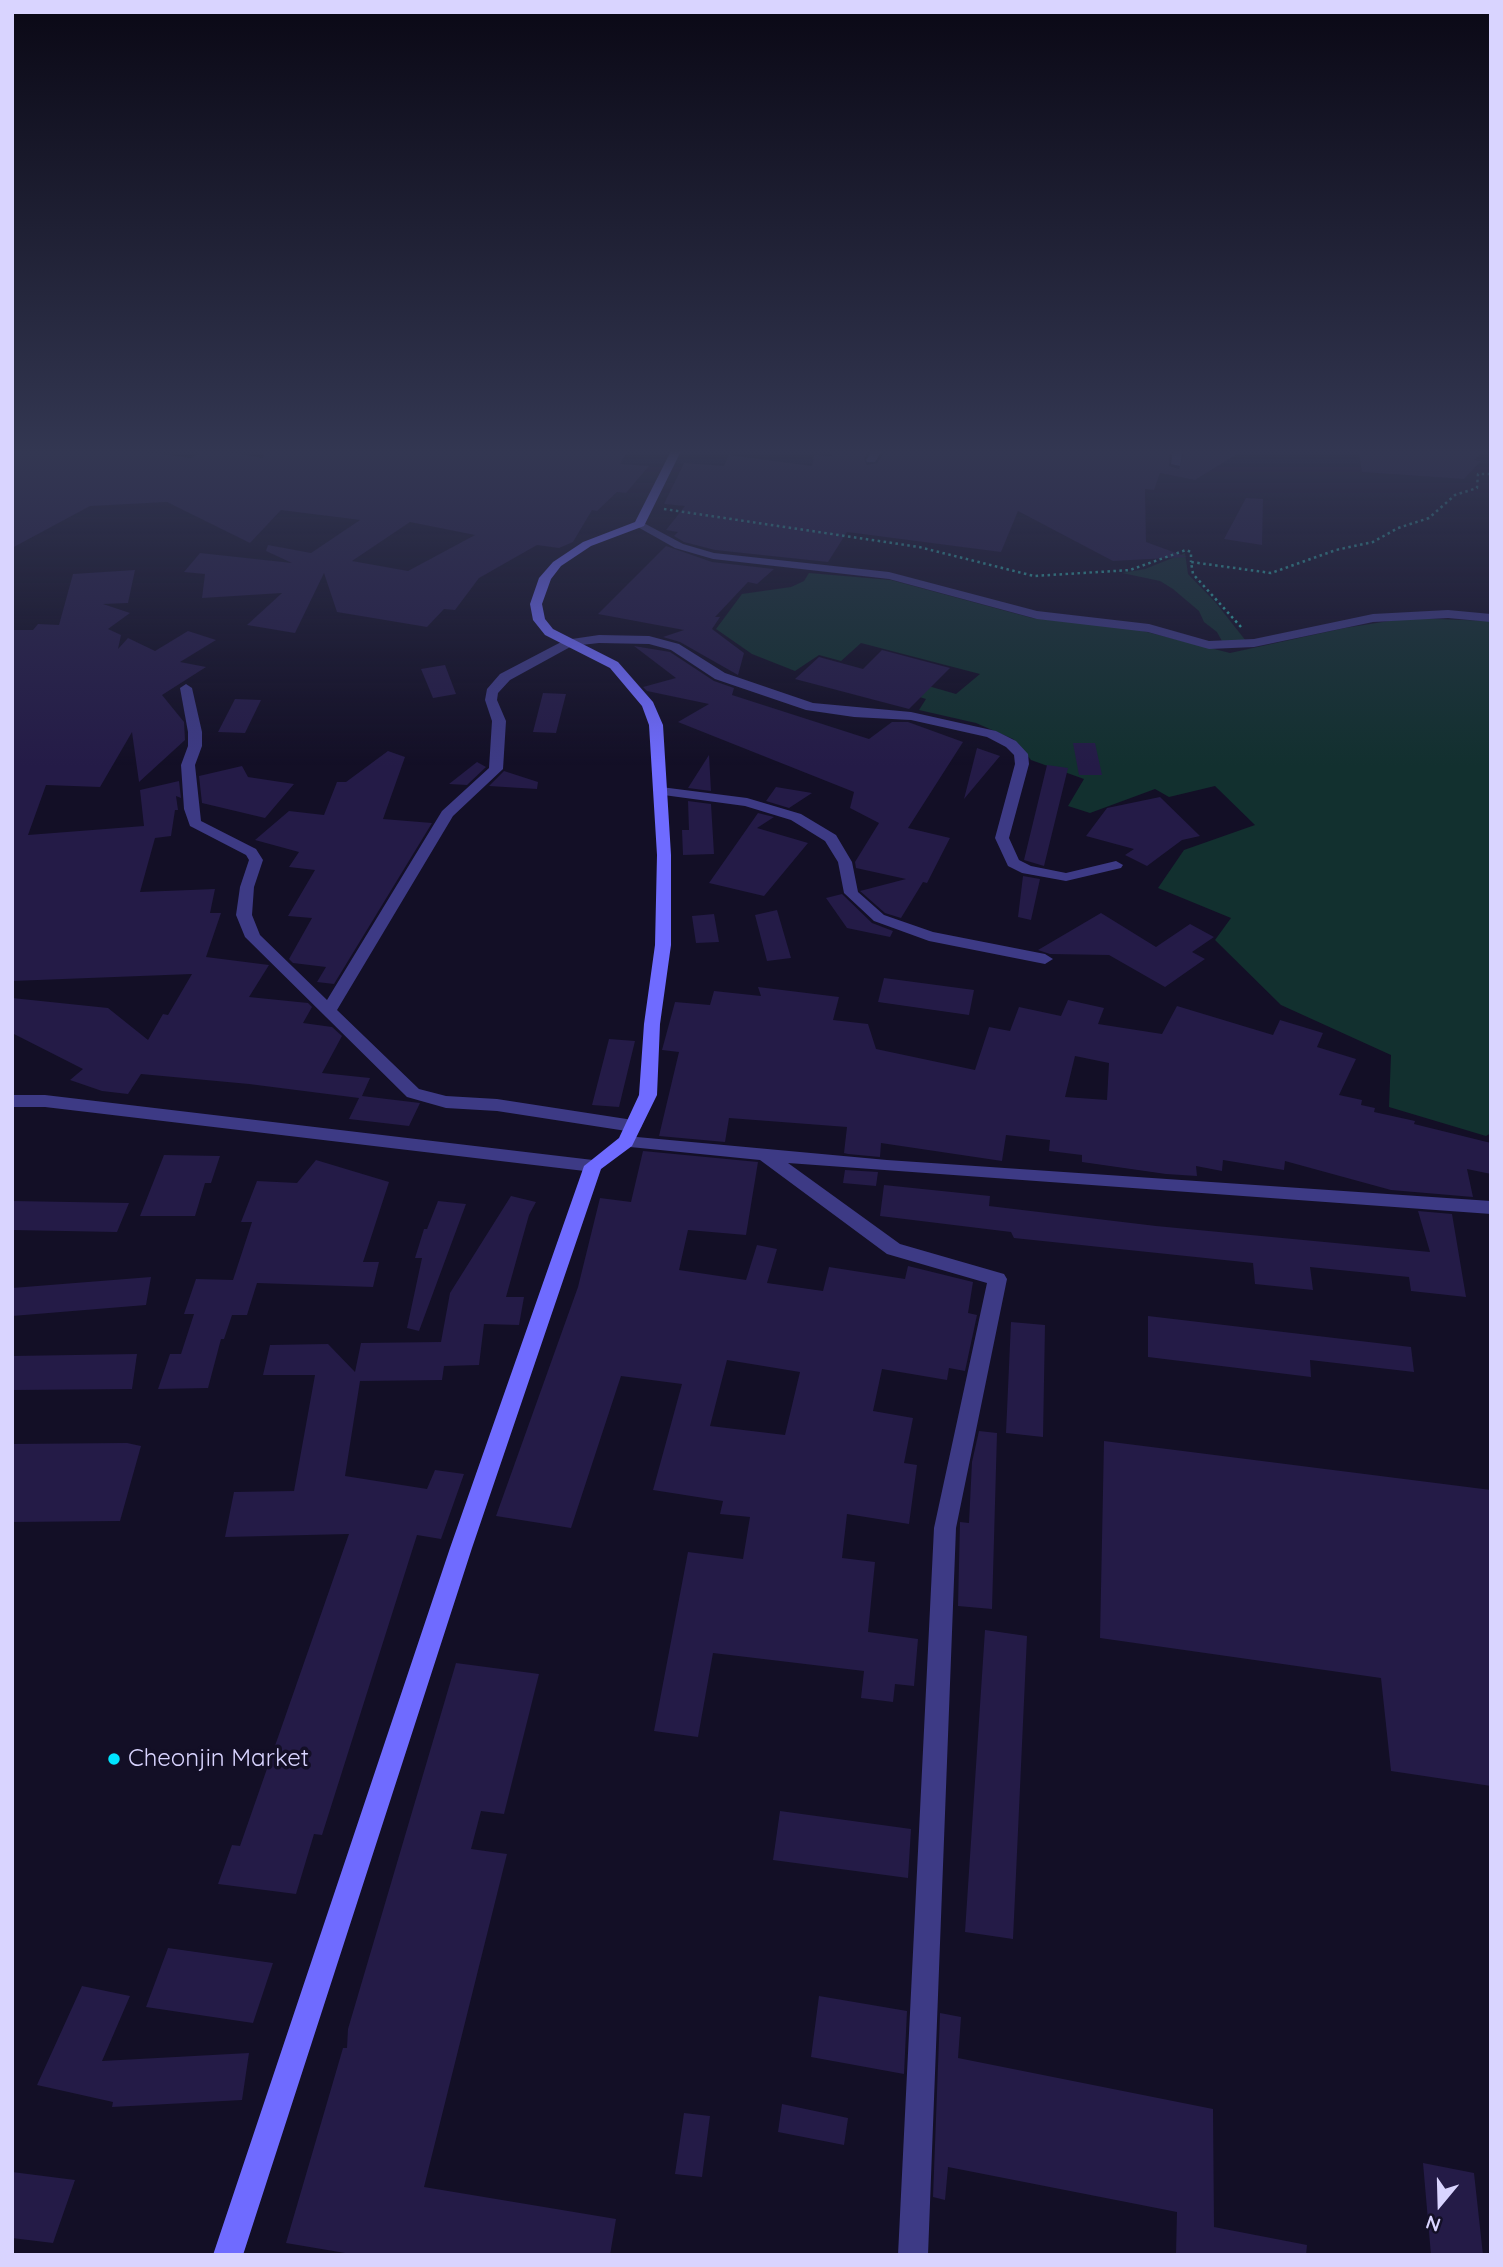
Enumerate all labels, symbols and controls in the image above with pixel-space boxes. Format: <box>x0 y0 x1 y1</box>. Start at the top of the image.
place label: Cheonjin Market <box>128 1745 309 1773</box>
marker: Cheonjin Market <box>106 1751 122 1767</box>
north arrow <box>1405 2169 1475 2239</box>
text: N <box>1423 2210 1444 2237</box>

